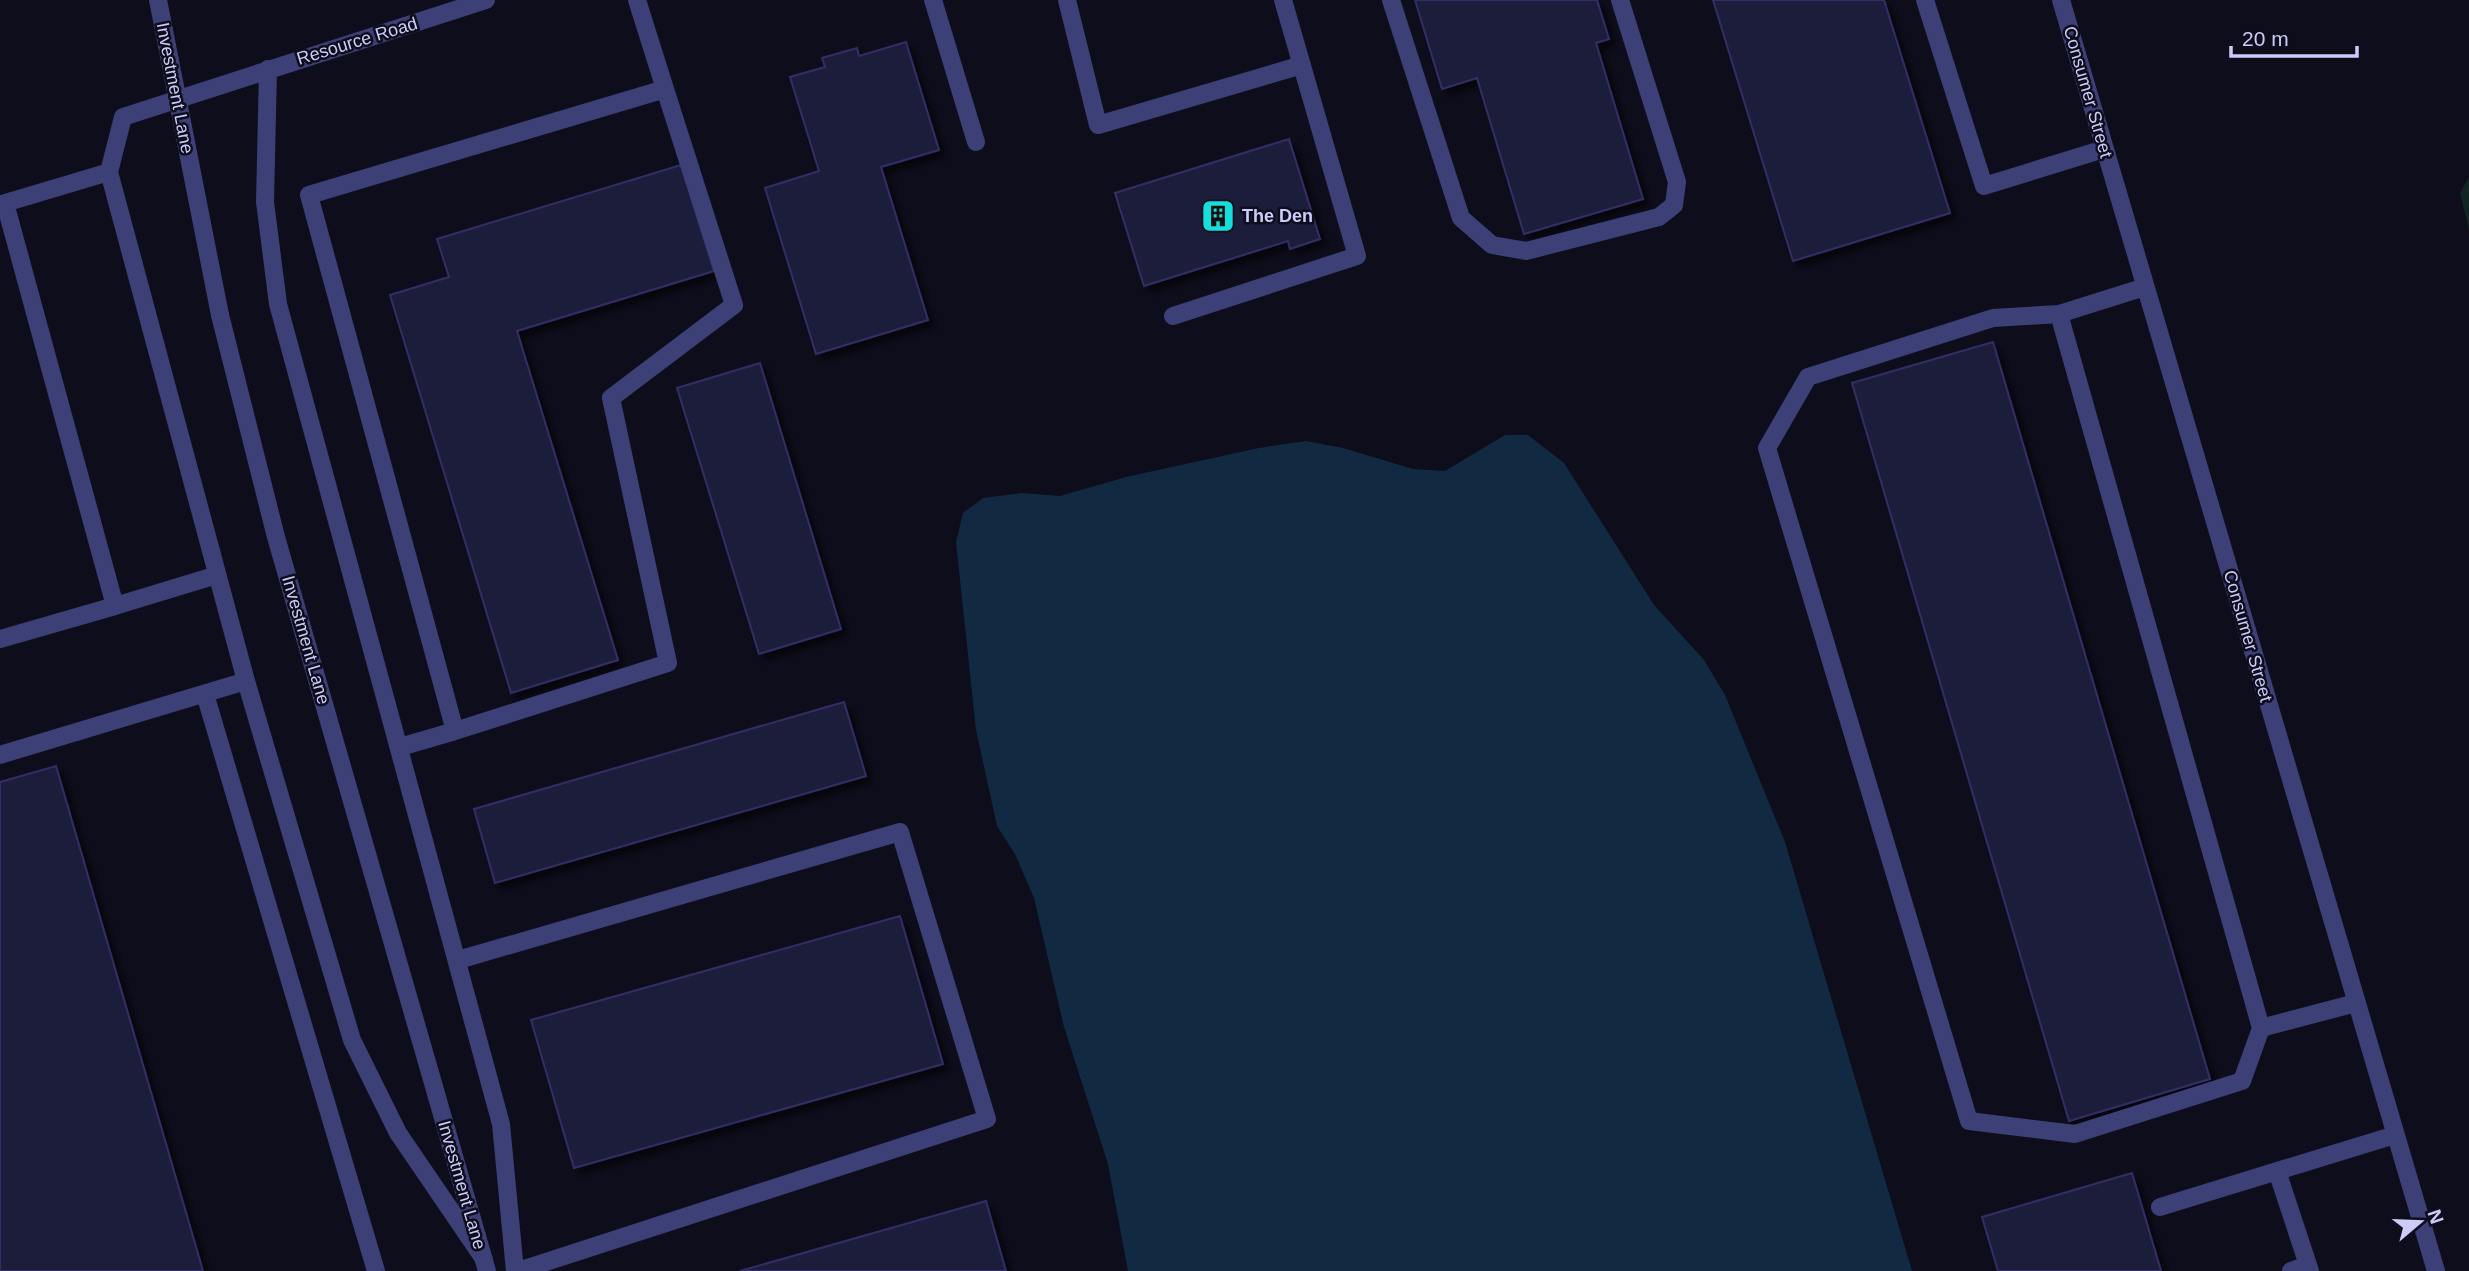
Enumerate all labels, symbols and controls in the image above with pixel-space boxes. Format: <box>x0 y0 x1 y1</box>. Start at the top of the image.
street label: Resource Road <box>294 13 420 69</box>
scale bar <box>2231 14 2357 58</box>
street label: Investment Lane <box>152 21 198 155</box>
street label: Consumer Street <box>2060 24 2116 160</box>
text: 20 m <box>2242 27 2289 50</box>
building icon: The Den <box>1199 197 1237 235</box>
place label: The Den <box>1242 206 1313 226</box>
street label: Consumer Street <box>2220 568 2276 704</box>
street label: Investment Lane <box>278 573 334 707</box>
street label: Investment Lane <box>434 1118 490 1252</box>
north arrow <box>2385 1187 2455 1257</box>
text: N <box>2423 1207 2448 1227</box>

